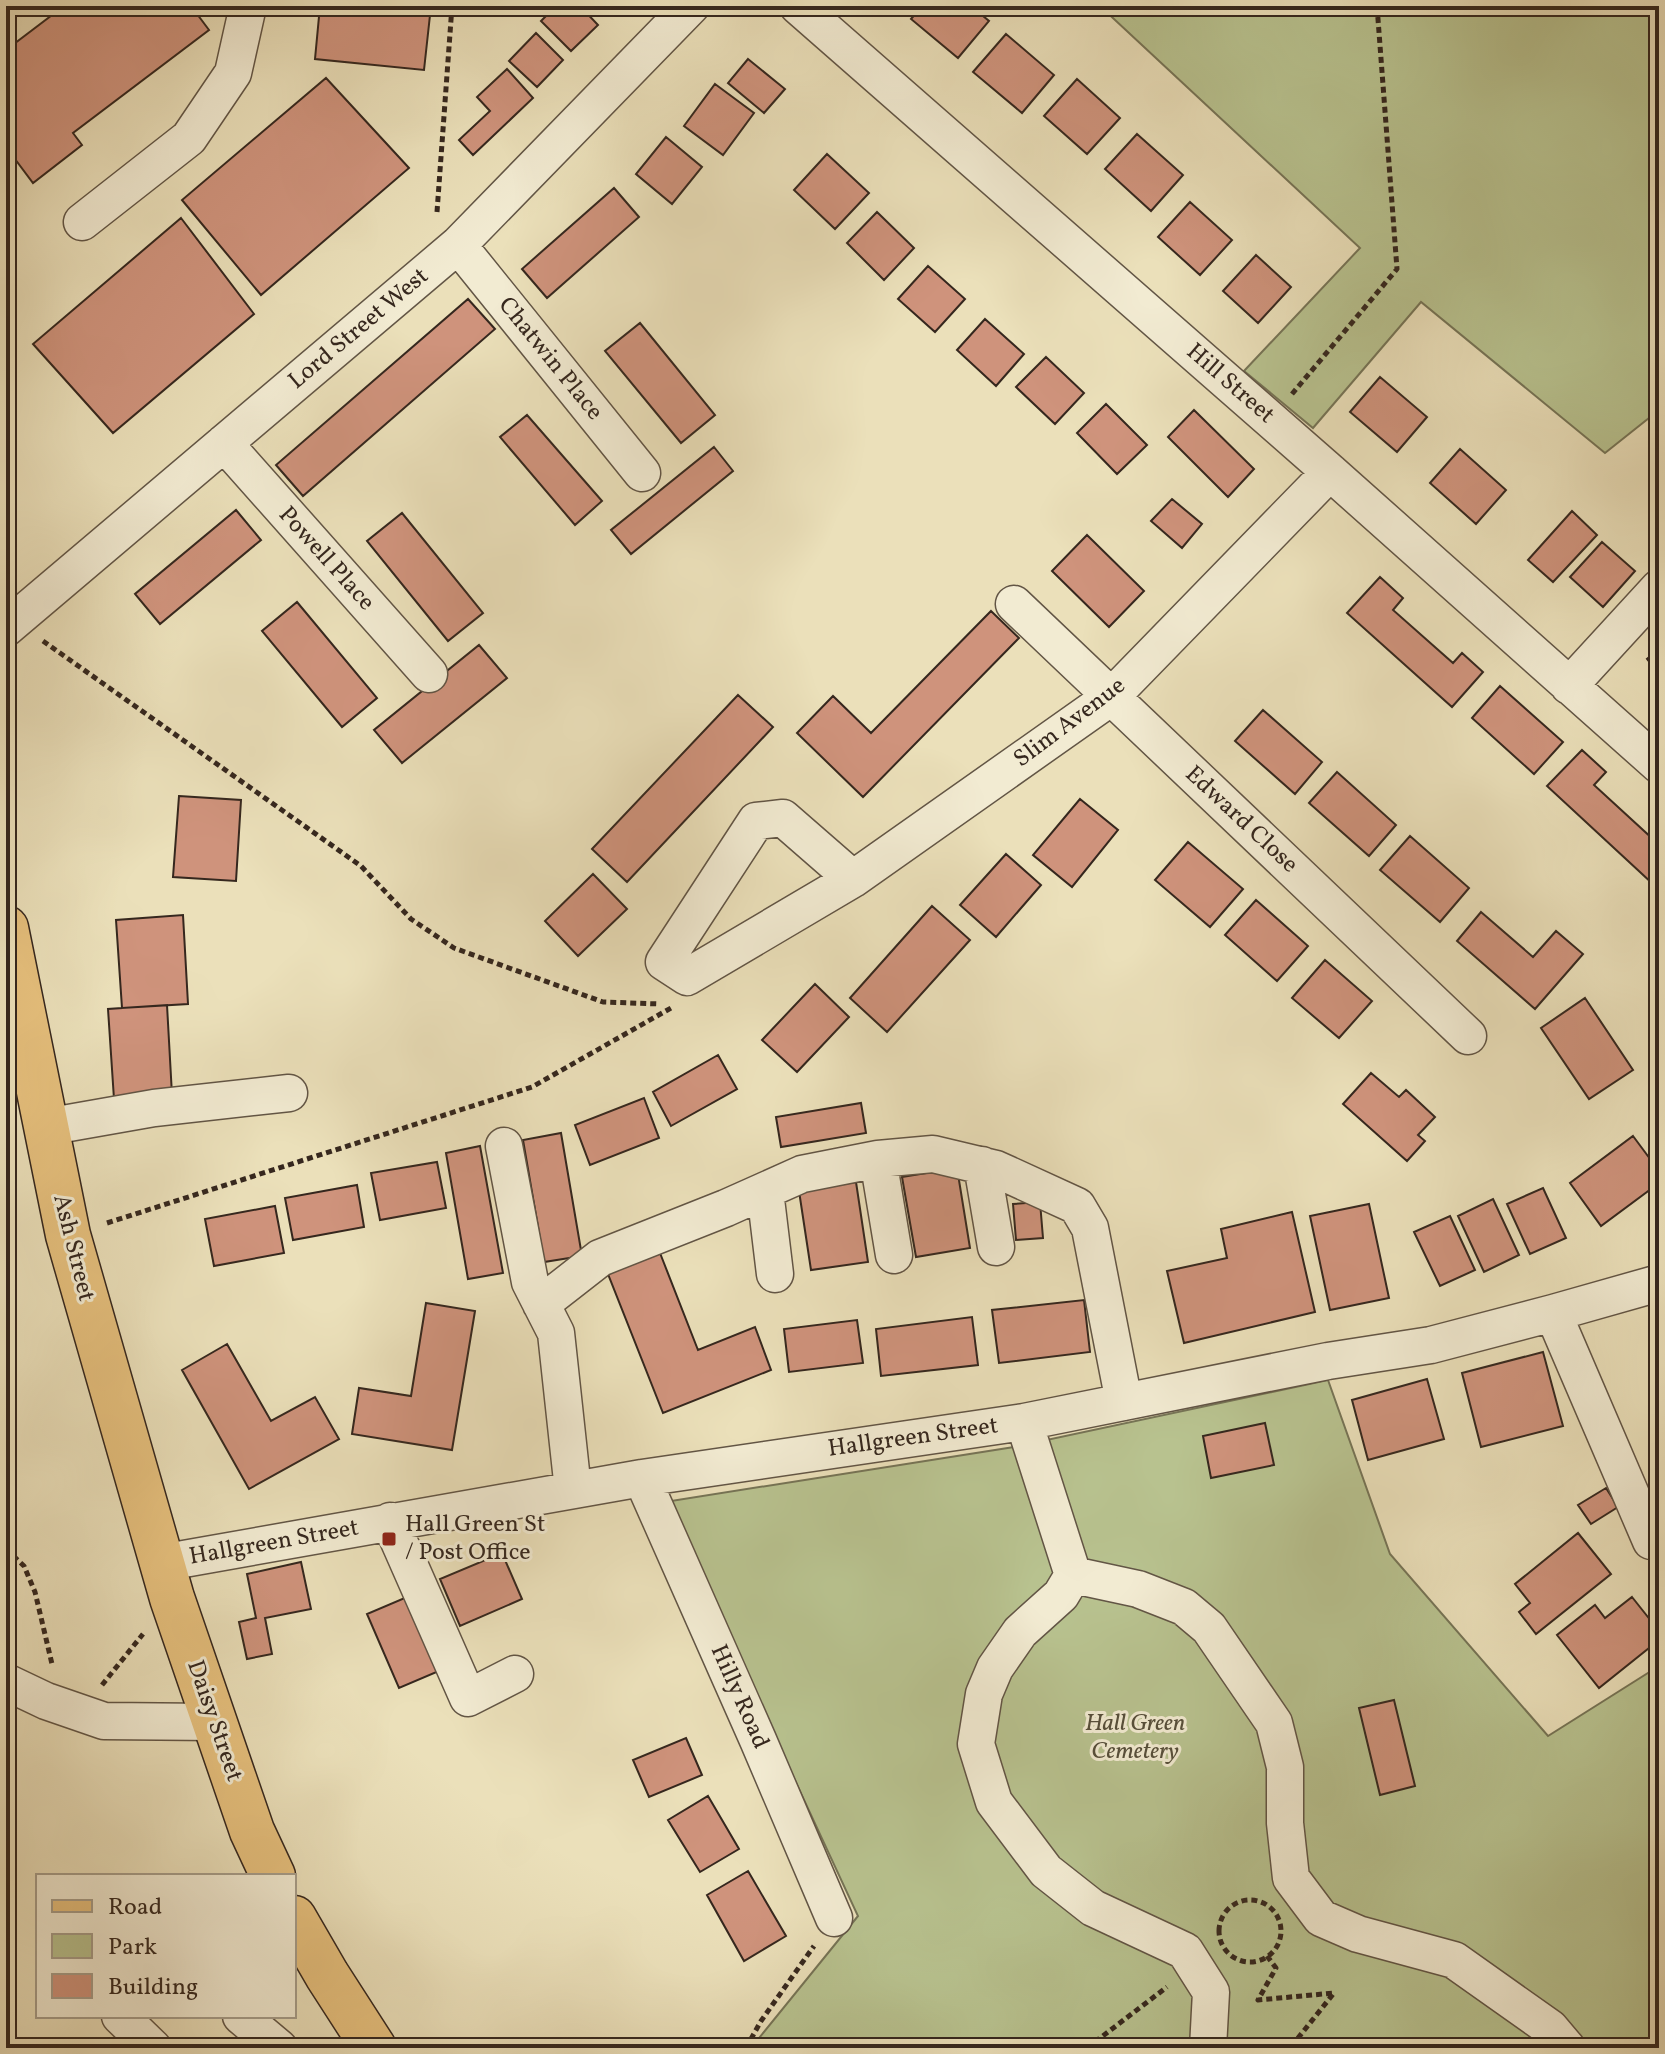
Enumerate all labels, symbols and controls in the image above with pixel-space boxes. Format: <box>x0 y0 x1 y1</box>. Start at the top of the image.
street label: Lord Street West <box>281 260 437 398</box>
street label: Chatwin Place <box>490 290 610 428</box>
street label: Hill Street <box>1178 336 1282 432</box>
street label: Powell Place <box>270 499 382 619</box>
street label: Slim Avenue <box>1007 670 1133 776</box>
street label: Edward Close <box>1177 758 1305 882</box>
street label: Ash Street <box>43 1191 103 1305</box>
street label: Hallgreen Street <box>826 1409 1000 1467</box>
place label: Hall Green St / Post Office <box>405 1508 545 1570</box>
street label: Hallgreen Street <box>187 1511 361 1575</box>
marker: Hall Green St / Post Office <box>380 1530 398 1548</box>
street label: Hilly Road <box>701 1639 777 1755</box>
street label: Daisy Street <box>177 1656 251 1786</box>
park label: Hall Green Cemetery <box>1085 1707 1185 1769</box>
legend <box>36 1874 296 2018</box>
text: Road <box>108 1891 162 1925</box>
text: Park <box>108 1931 157 1965</box>
text: Building <box>108 1971 198 2005</box>

